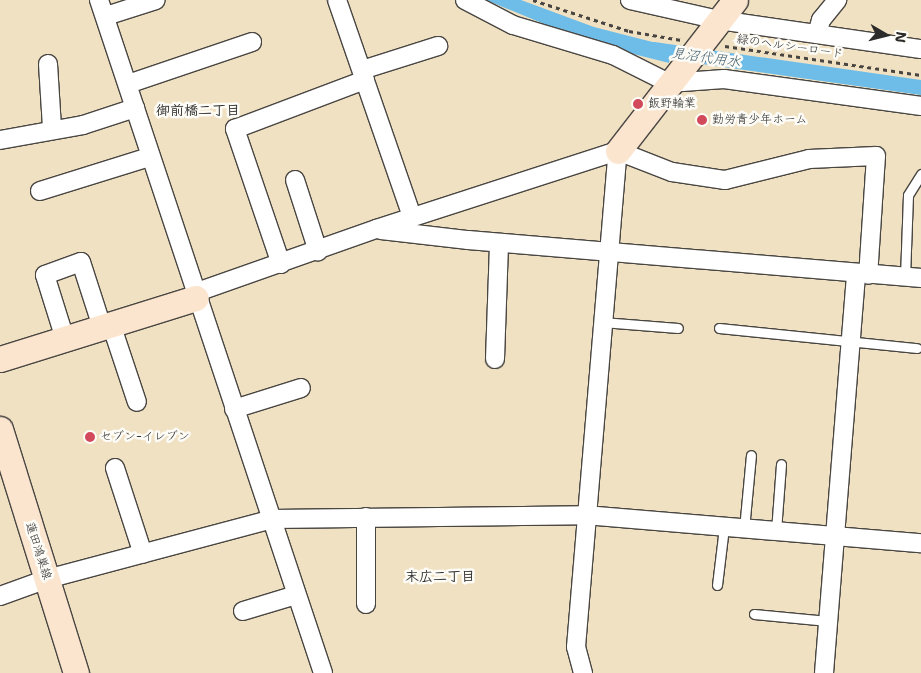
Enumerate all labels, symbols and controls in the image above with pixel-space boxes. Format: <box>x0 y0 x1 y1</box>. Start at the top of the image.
north arrow <box>861 10 911 60</box>
text: N <box>891 30 911 44</box>
street label: 緑のヘルシーロード <box>736 32 844 62</box>
water label: 見沼代用水 <box>670 44 742 70</box>
place label: 飯野輪業 <box>648 97 696 111</box>
marker: 飯野輪業 <box>632 98 644 110</box>
district label: 御前橋二丁目 <box>156 102 240 118</box>
place label: 勤労青少年ホーム <box>712 113 808 127</box>
marker: 勤労青少年ホーム <box>696 114 708 126</box>
place label: セブン-イレブン <box>100 430 190 444</box>
marker: セブン-イレブン <box>84 431 96 443</box>
street label: 蓮田鴻巣線 <box>22 520 54 582</box>
district label: 末広二丁目 <box>405 568 475 584</box>

